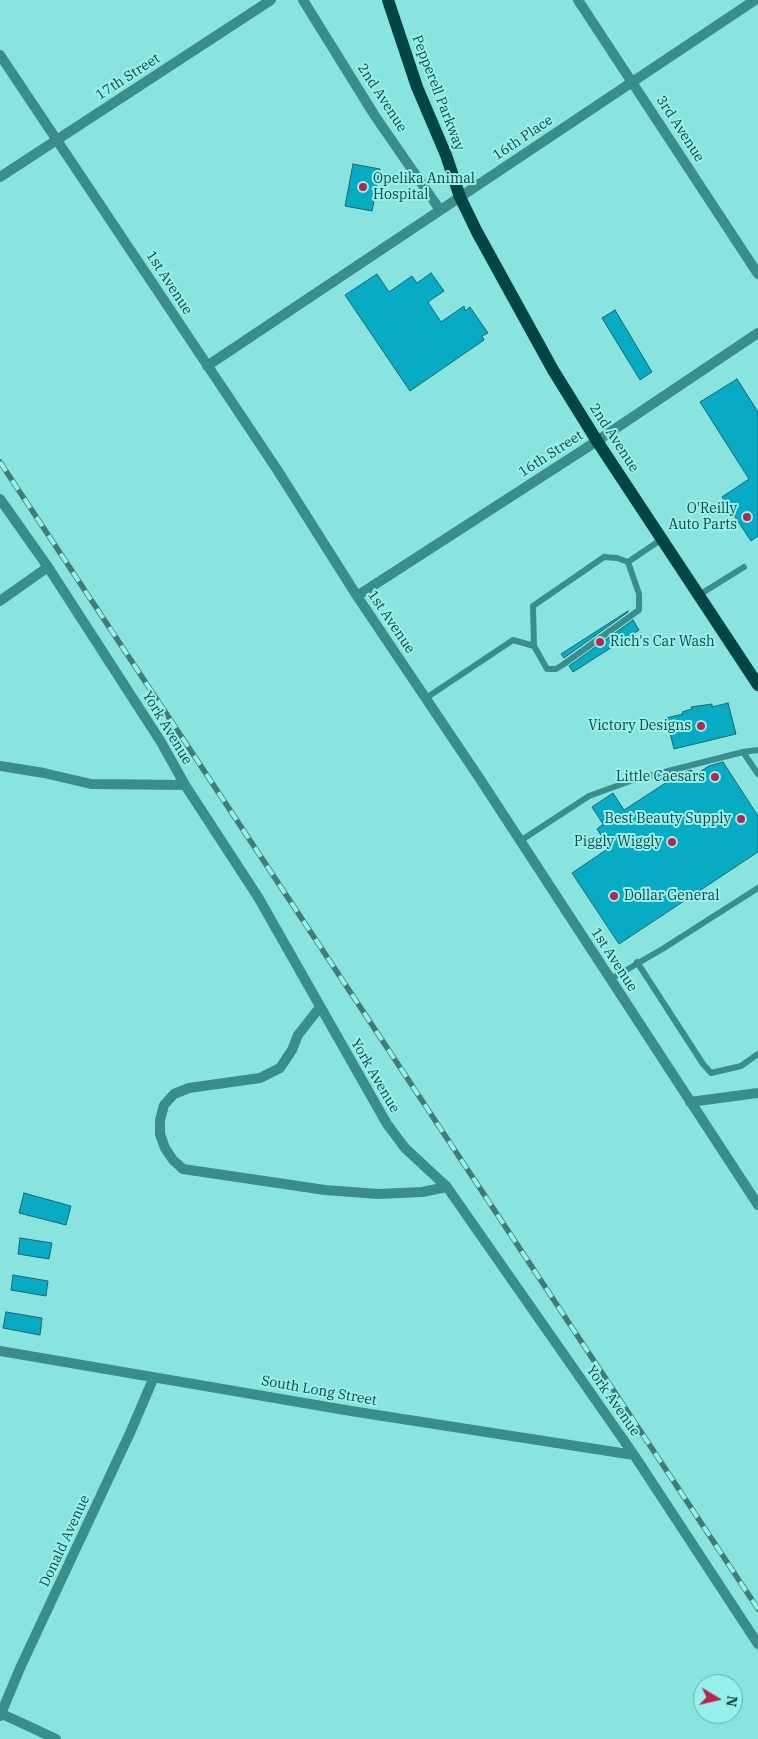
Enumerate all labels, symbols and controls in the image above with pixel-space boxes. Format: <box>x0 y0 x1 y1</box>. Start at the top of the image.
street label: Pepperell Parkway <box>408 33 468 153</box>
street label: 17th Street <box>93 50 163 104</box>
street label: 2nd Avenue <box>354 61 410 135</box>
street label: 3rd Avenue <box>652 93 708 165</box>
street label: 16th Place <box>490 112 556 164</box>
place label: Opelika Animal Hospital <box>373 171 475 203</box>
marker: Opelika Animal Hospital <box>357 181 369 193</box>
street label: 1st Avenue <box>142 248 196 318</box>
street label: 2nd Avenue <box>586 401 642 475</box>
street label: 16th Street <box>516 427 586 481</box>
place label: O'Reilly Auto Parts <box>669 501 737 534</box>
marker: O'Reilly Auto Parts <box>741 511 753 523</box>
street label: 1st Avenue <box>364 587 418 657</box>
place label: Rich's Car Wash <box>610 634 715 650</box>
marker: Rich's Car Wash <box>594 636 606 648</box>
street label: York Avenue <box>139 688 195 768</box>
place label: Victory Designs <box>588 718 691 734</box>
marker: Victory Designs <box>695 720 707 732</box>
place label: Little Caesars <box>616 769 705 785</box>
marker: Little Caesars <box>709 771 721 783</box>
place label: Best Beauty Supply <box>605 811 731 827</box>
marker: Best Beauty Supply <box>735 813 747 825</box>
place label: Piggly Wiggly <box>574 834 662 850</box>
marker: Piggly Wiggly <box>666 836 678 848</box>
place label: Dollar General <box>624 888 719 904</box>
marker: Dollar General <box>608 890 620 902</box>
street label: 1st Avenue <box>587 925 641 995</box>
street label: York Avenue <box>347 1036 403 1116</box>
street label: York Avenue <box>582 1362 644 1440</box>
street label: South Long Street <box>260 1373 378 1409</box>
street label: Donald Avenue <box>36 1492 94 1590</box>
north arrow <box>693 1674 743 1724</box>
text: N <box>722 1694 742 1708</box>

